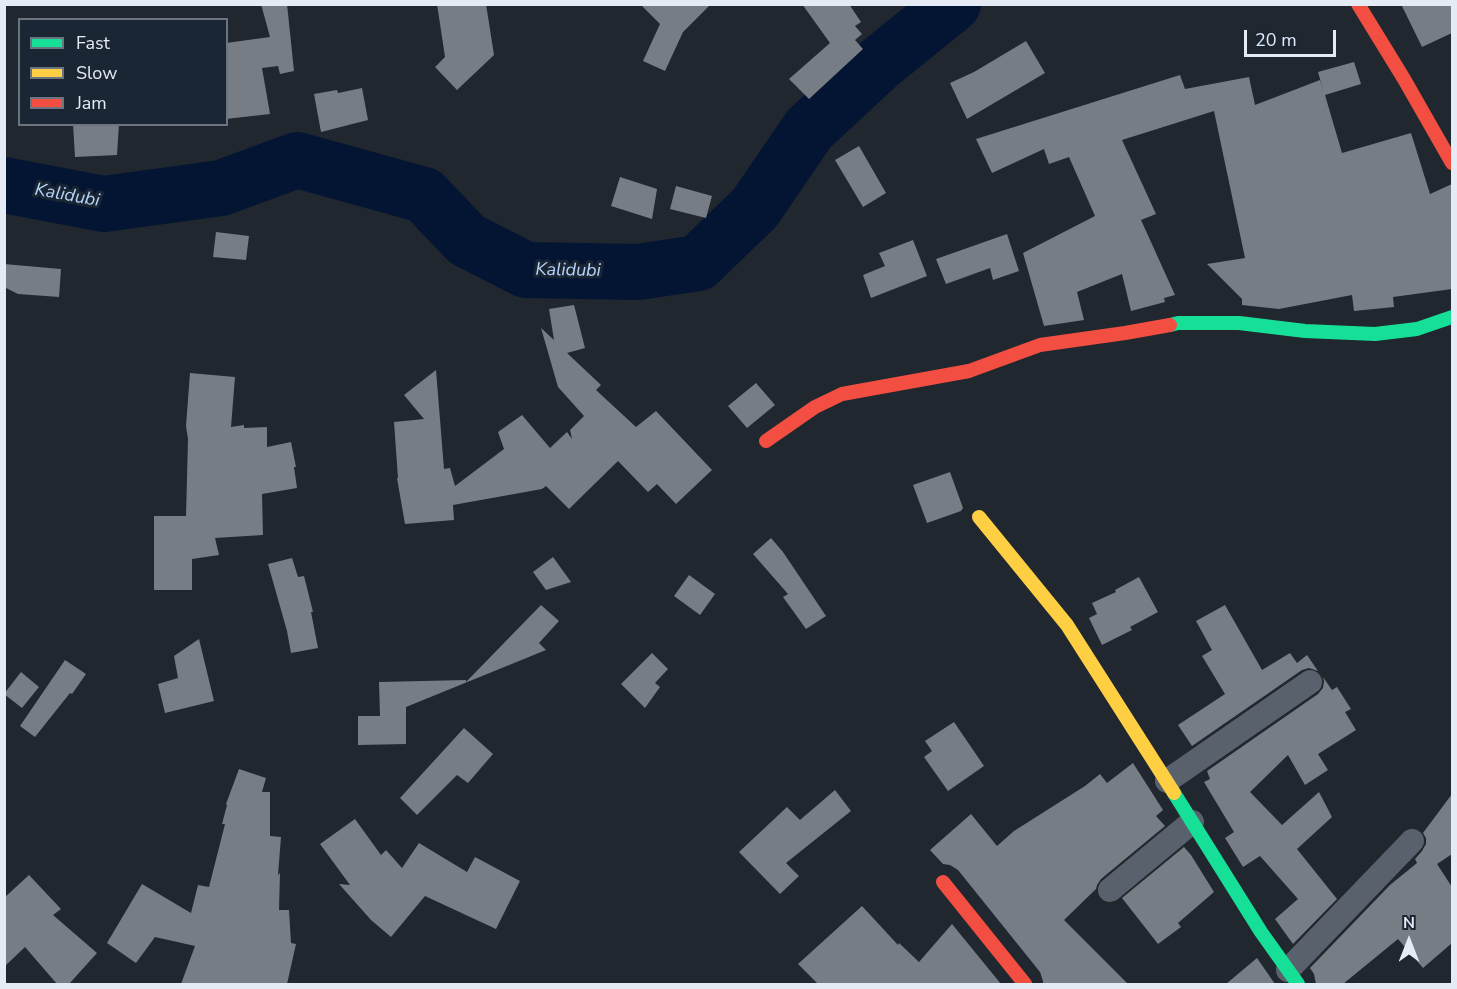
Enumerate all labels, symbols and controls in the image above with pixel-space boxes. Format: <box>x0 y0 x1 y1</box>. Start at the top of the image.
legend <box>18 18 228 126</box>
scale bar <box>1247 18 1338 56</box>
text: 20 m <box>1255 28 1297 52</box>
text: Fast <box>76 31 110 55</box>
text: Slow <box>76 61 117 85</box>
text: Jam <box>76 91 107 115</box>
water label: Kalidubi <box>33 180 101 212</box>
water label: Kalidubi <box>535 260 601 282</box>
north arrow <box>1379 911 1439 971</box>
text: N <box>1403 912 1415 934</box>

